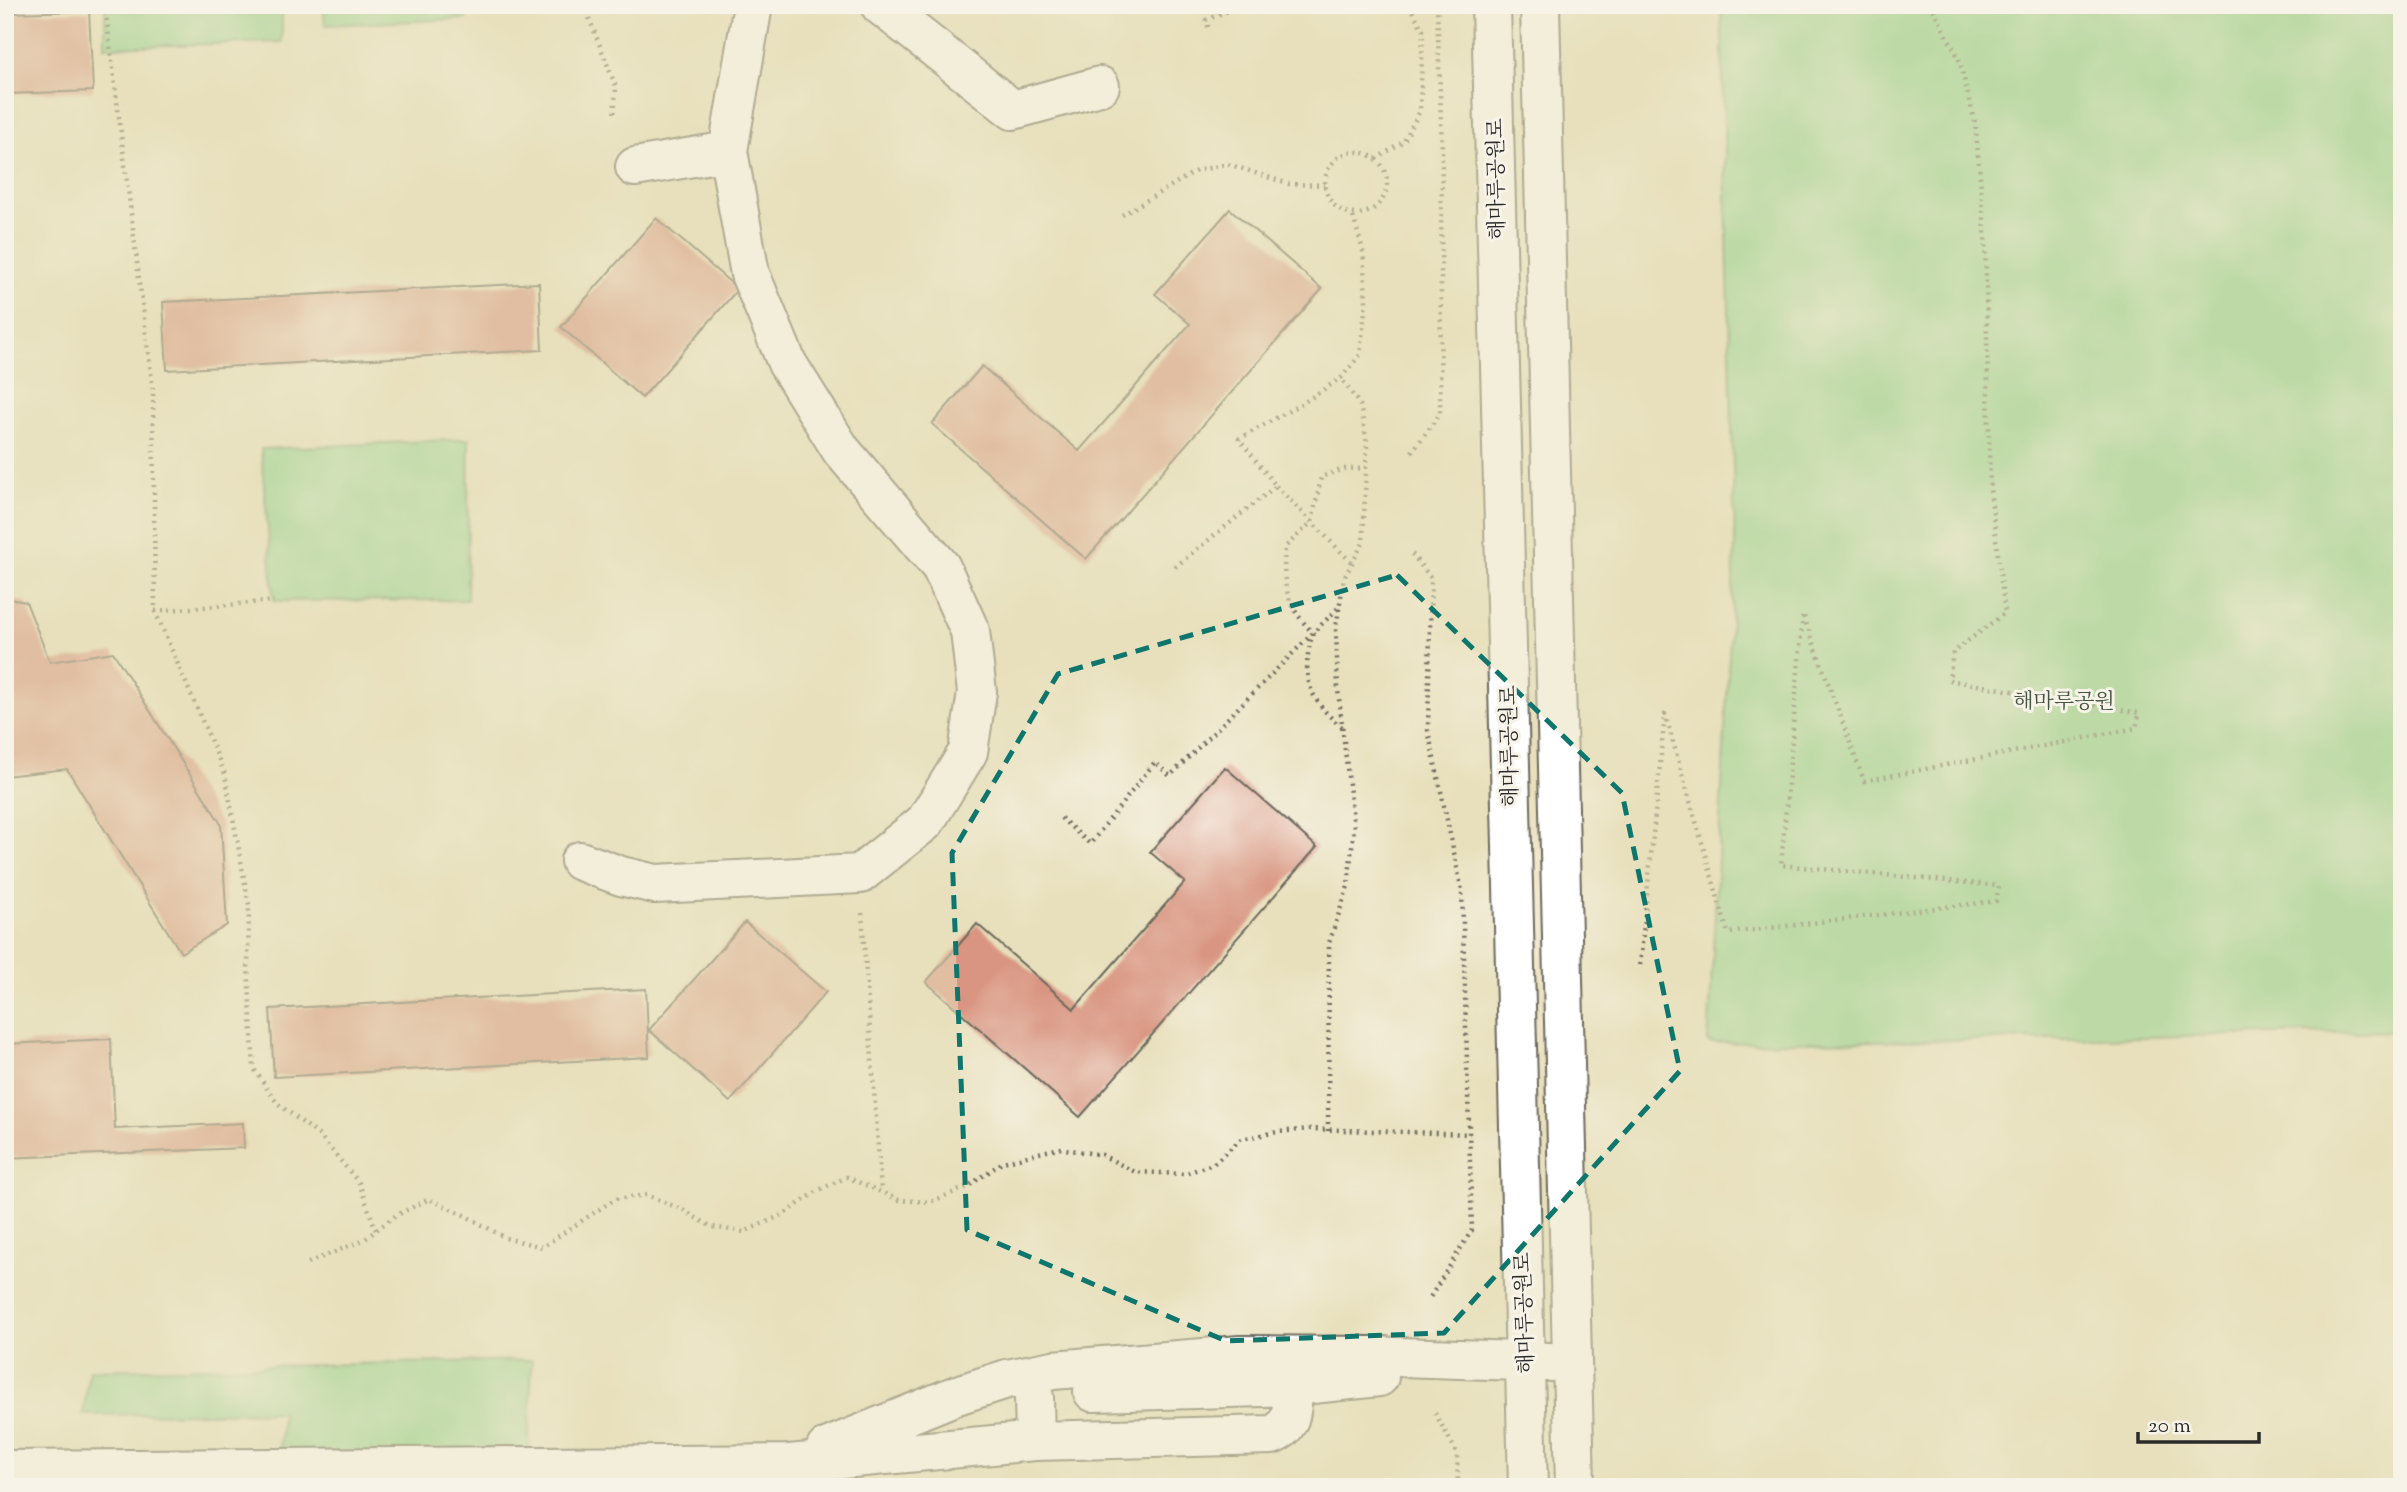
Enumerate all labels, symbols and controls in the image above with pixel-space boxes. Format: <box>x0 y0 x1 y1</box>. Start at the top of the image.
street label: 해마루공원로 <box>1482 118 1514 240</box>
street label: 해마루공원로 <box>1495 685 1527 807</box>
park label: 해마루공원 <box>2013 688 2115 718</box>
street label: 해마루공원로 <box>1509 1252 1543 1374</box>
scale bar <box>2138 1401 2258 1445</box>
text: 20 m <box>2148 1412 2191 1442</box>

